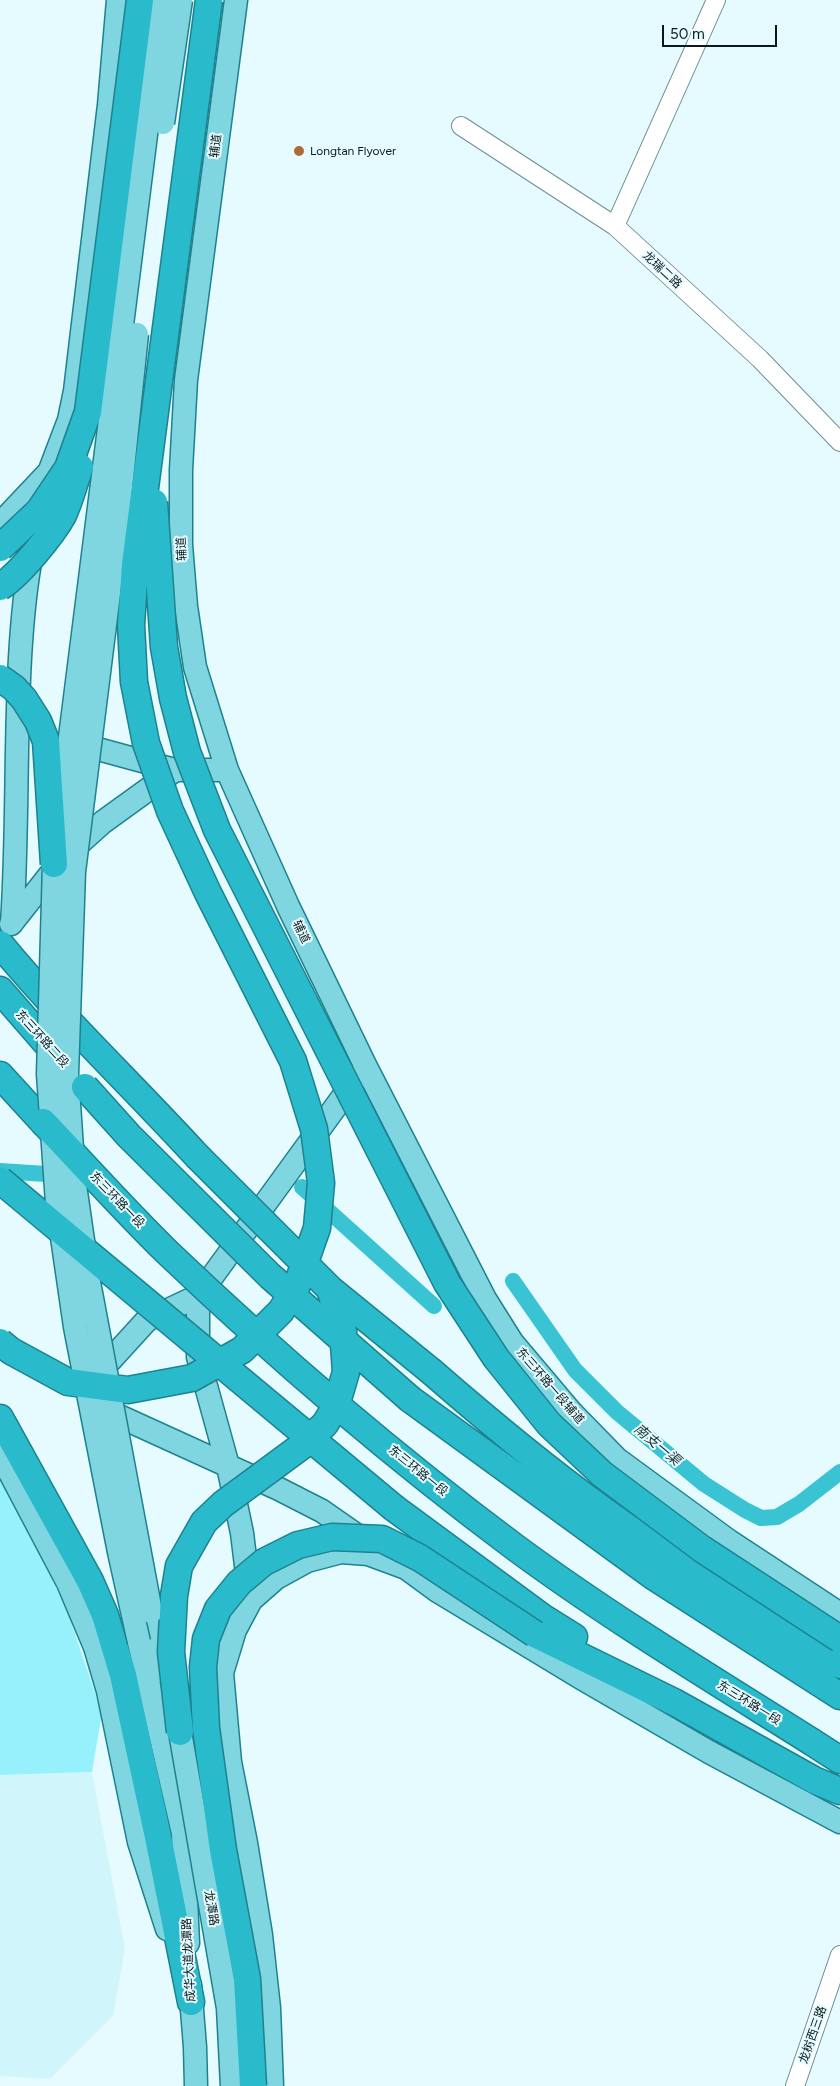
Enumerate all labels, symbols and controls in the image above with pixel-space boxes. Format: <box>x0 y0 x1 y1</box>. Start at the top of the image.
scale bar <box>665 15 780 47</box>
text: 50 m <box>670 25 705 43</box>
street label: 辅道 <box>207 133 225 159</box>
marker: Longtan Flyover <box>292 144 306 158</box>
place label: Longtan Flyover <box>310 144 396 158</box>
street label: 龙瑞二路 <box>640 248 684 292</box>
street label: 辅道 <box>174 537 190 561</box>
street label: 辅道 <box>289 918 313 946</box>
street label: 东三环路二段 <box>13 1007 71 1071</box>
street label: 东三环路一段 <box>87 1169 147 1231</box>
street label: 东三环路一段辅道 <box>513 1345 587 1427</box>
water label: 南支一渠 <box>630 1421 684 1469</box>
street label: 东三环路一段 <box>385 1443 451 1499</box>
street label: 东三环路一段 <box>715 1678 783 1728</box>
street label: 龙潭路 <box>201 1889 221 1927</box>
street label: 成华大道龙潭路 <box>180 1918 198 2002</box>
street label: 龙树西三路 <box>796 2004 830 2066</box>

